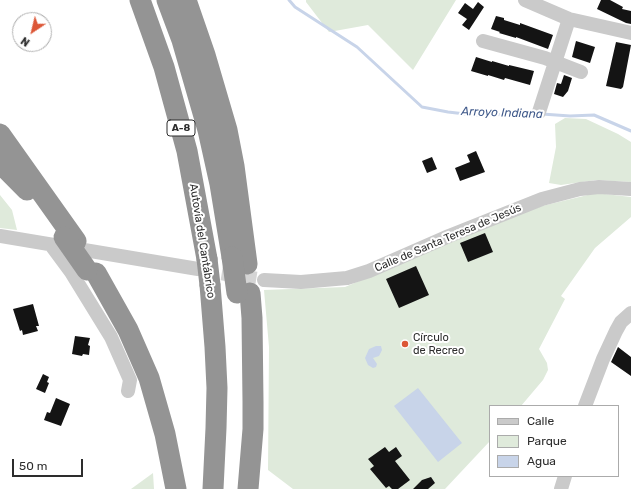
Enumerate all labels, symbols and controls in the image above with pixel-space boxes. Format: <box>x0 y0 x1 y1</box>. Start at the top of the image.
north arrow <box>12 12 52 52</box>
text: N <box>18 34 32 49</box>
water label: Arroyo Indiana <box>461 104 543 122</box>
road number: A-8 <box>167 120 195 136</box>
street label: Autovía del Cantábrico <box>186 183 218 299</box>
street label: Calle de Santa Teresa de Jesús <box>373 201 523 275</box>
place label: Círculo de Recreo <box>413 331 464 357</box>
marker: Círculo de Recreo <box>400 339 410 349</box>
legend <box>489 405 619 477</box>
text: Calle <box>527 414 554 428</box>
text: Parque <box>527 434 567 448</box>
scale bar <box>14 451 85 477</box>
text: Agua <box>527 454 556 468</box>
text: 50 m <box>19 459 47 473</box>

